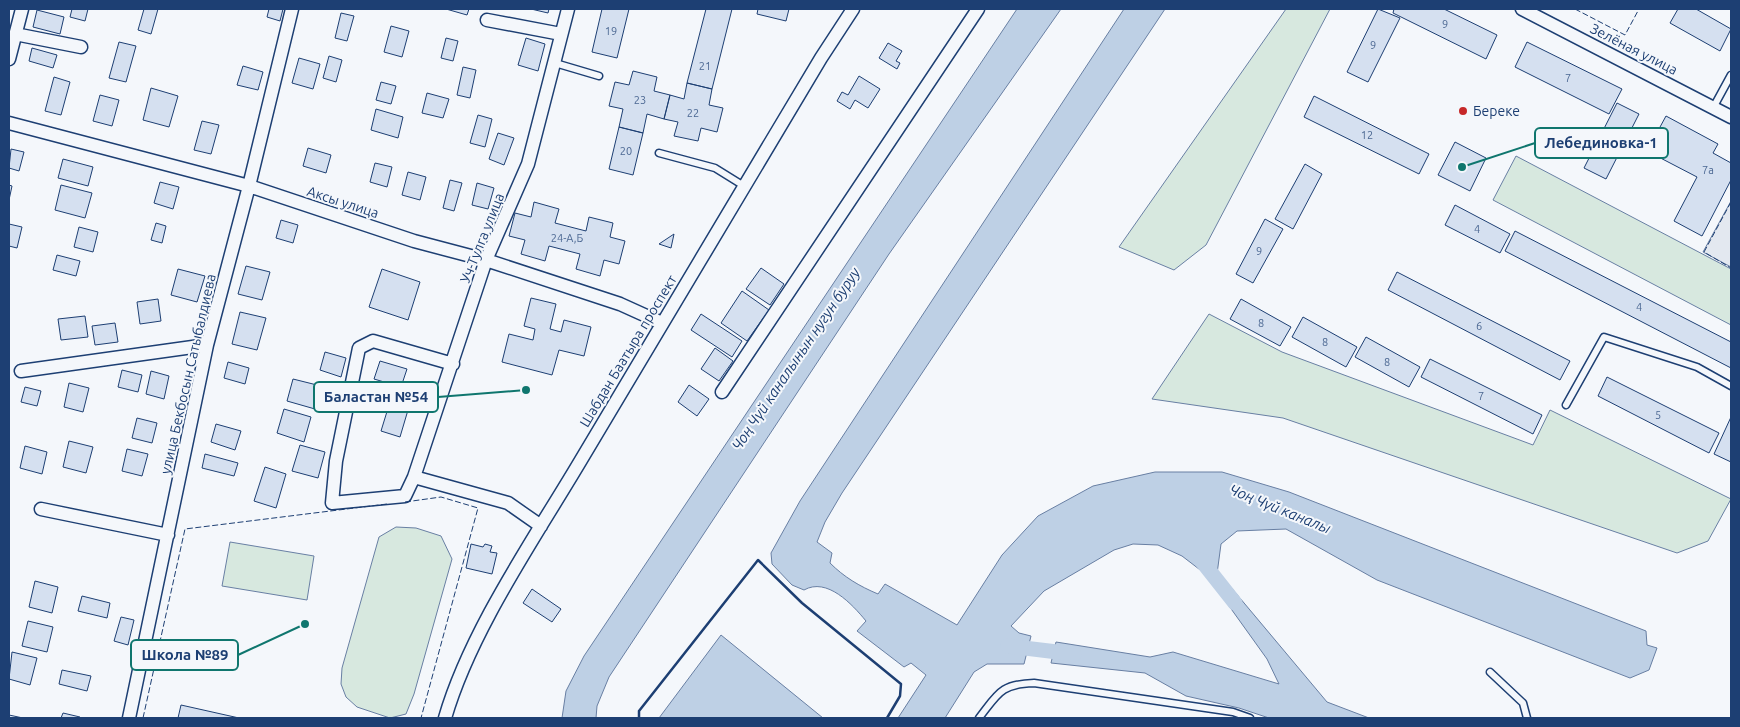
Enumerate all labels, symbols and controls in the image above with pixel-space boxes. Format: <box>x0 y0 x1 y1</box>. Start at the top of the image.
house number: 9 <box>1442 18 1448 30</box>
street label: Зелёная улица <box>1588 20 1680 78</box>
house number: 19 <box>605 25 617 37</box>
house number: 9 <box>1370 39 1376 51</box>
house number: 21 <box>699 60 711 72</box>
house number: 7 <box>1565 72 1571 84</box>
house number: 23 <box>634 94 646 106</box>
place label: Береке <box>1473 103 1520 119</box>
marker: Береке <box>1457 105 1469 117</box>
house number: 22 <box>687 107 699 119</box>
callout: Лебединовка-1 <box>1535 128 1668 158</box>
house number: 12 <box>1361 129 1373 141</box>
text: Лебединовка-1 <box>1544 134 1658 151</box>
house number: 20 <box>620 145 632 157</box>
house number: 7а <box>1702 164 1714 176</box>
street label: Аксы улица <box>305 183 381 221</box>
street label: Уч-Тулга улица <box>457 191 507 285</box>
house number: 4 <box>1474 223 1480 235</box>
house number: 24-А,Б <box>551 232 583 244</box>
house number: 9 <box>1256 245 1262 257</box>
water label: Чоң Чүй каналынын нугун буруу <box>728 263 864 453</box>
street label: улица Бекбосын Сатыбалдиева <box>157 272 219 476</box>
street label: Шабдан Баатыра проспект <box>576 272 680 430</box>
house number: 4 <box>1636 301 1642 313</box>
house number: 8 <box>1258 317 1264 329</box>
house number: 6 <box>1476 320 1482 332</box>
house number: 8 <box>1322 336 1328 348</box>
house number: 8 <box>1384 356 1390 368</box>
callout: Баластан №54 <box>314 382 438 412</box>
text: Баластан №54 <box>324 388 428 405</box>
house number: 7 <box>1478 390 1484 402</box>
house number: 5 <box>1655 409 1661 421</box>
water label: Чоң Чүй каналы <box>1227 481 1333 537</box>
callout: Школа №89 <box>131 640 238 670</box>
text: Школа №89 <box>142 646 228 663</box>

